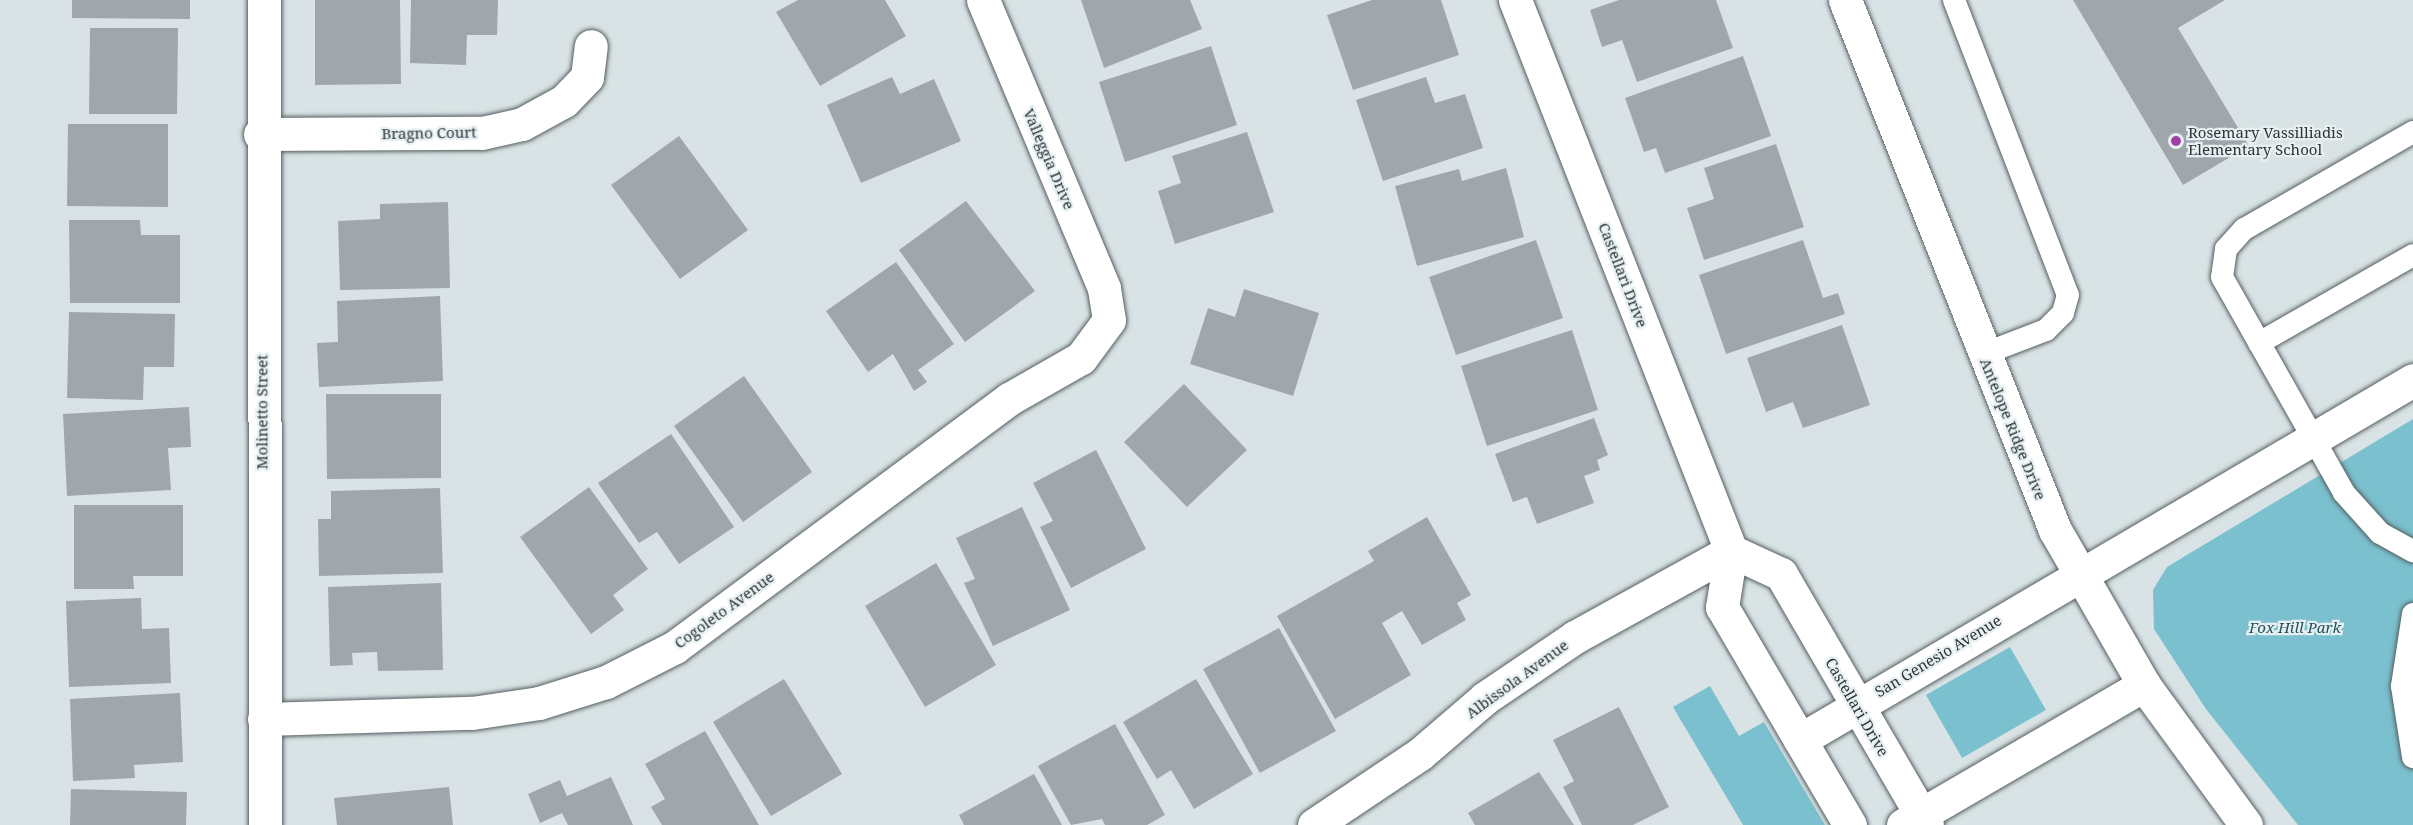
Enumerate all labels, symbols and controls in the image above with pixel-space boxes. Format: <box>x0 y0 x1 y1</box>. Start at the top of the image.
street label: Valleggia Drive <box>1020 106 1078 212</box>
street label: Bragno Court <box>381 123 477 143</box>
place label: Rosemary Vassilliadis Elementary School <box>2188 123 2343 158</box>
marker: Rosemary Vassilliadis Elementary School <box>2169 134 2183 148</box>
street label: Castellari Drive <box>1595 220 1651 330</box>
street label: Molinetto Street <box>253 355 271 469</box>
street label: Antelope Ridge Drive <box>1976 355 2050 503</box>
street label: Cogoleto Avenue <box>671 568 777 652</box>
street label: San Genesio Avenue <box>1872 611 2004 701</box>
park label: Fox Hill Park <box>2249 619 2341 637</box>
street label: Albissola Avenue <box>1462 636 1572 722</box>
street label: Castellari Drive <box>1822 655 1892 759</box>

